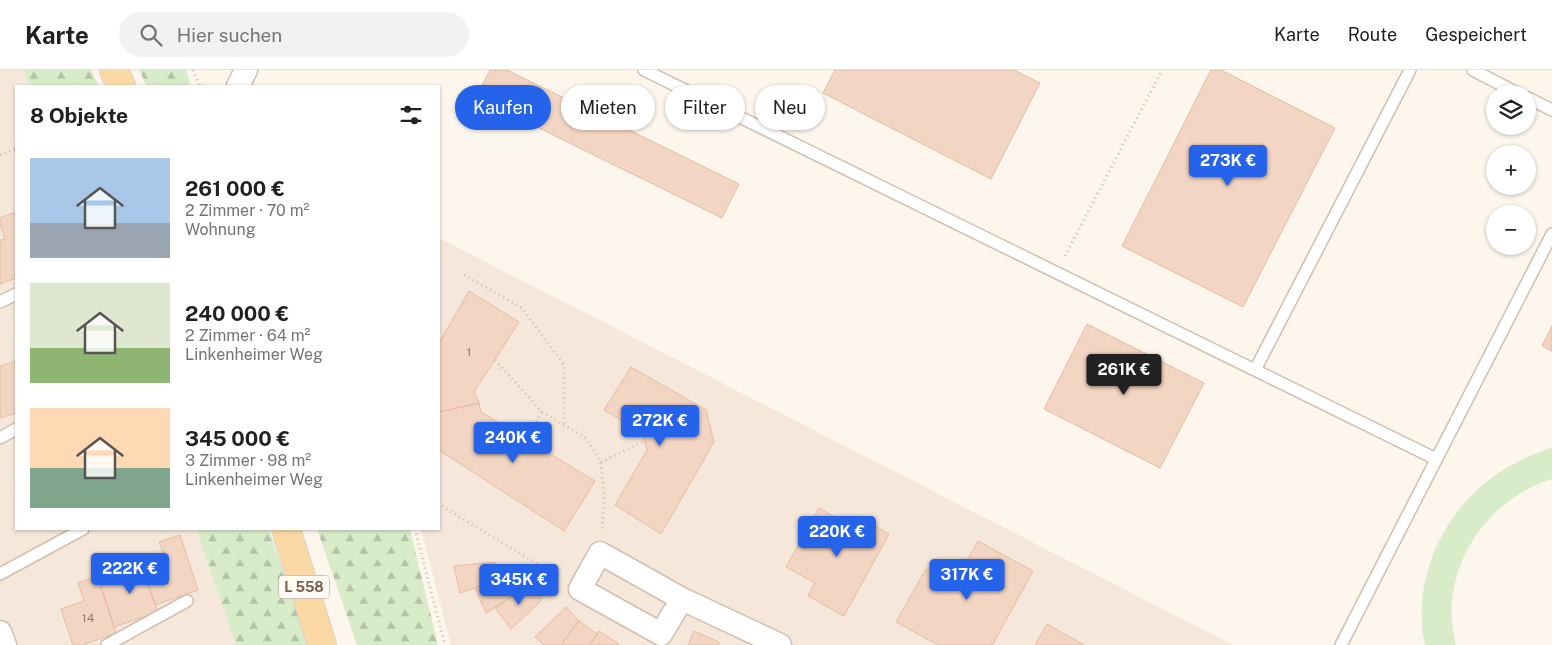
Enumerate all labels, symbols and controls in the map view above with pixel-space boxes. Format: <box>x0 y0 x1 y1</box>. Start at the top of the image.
search box <box>119 12 469 57</box>
text: Karte <box>25 21 89 49</box>
icon: search <box>137 21 165 49</box>
text: Hier suchen <box>177 24 282 46</box>
text: Karte <box>1274 24 1320 45</box>
text: Route <box>1348 24 1397 45</box>
text: Gespeichert <box>1425 24 1527 45</box>
chip: Kaufen <box>455 85 551 130</box>
chip: Mieten <box>561 85 655 130</box>
chip: Filter <box>665 85 745 130</box>
chip: Neu <box>755 85 825 130</box>
map controls <box>1486 85 1536 255</box>
button: layers <box>1486 85 1536 135</box>
icon: filters <box>397 101 425 129</box>
text: 8 Objekte <box>30 103 128 128</box>
pin: 273K € <box>1187 144 1269 187</box>
button: + <box>1486 145 1536 195</box>
text: 273K € <box>1200 151 1256 170</box>
text: 261 000 € <box>185 176 285 201</box>
icon: home <box>70 178 130 238</box>
text: 2 Zimmer · 70 m² <box>185 201 309 220</box>
button: − <box>1486 205 1536 255</box>
text: Wohnung <box>185 220 256 239</box>
text: 240 000 € <box>185 301 289 326</box>
icon: home <box>70 303 130 363</box>
text: 2 Zimmer · 64 m² <box>185 326 310 345</box>
text: Linkenheimer Weg <box>185 345 323 364</box>
house number: 1 <box>467 345 471 359</box>
pin: 261K € <box>1083 354 1165 396</box>
text: 261K € <box>1097 360 1151 379</box>
pin: 272K € <box>619 404 701 447</box>
text: 272K € <box>632 411 688 430</box>
pin: 240K € <box>472 422 554 464</box>
text: 345 000 € <box>185 426 290 451</box>
icon: home <box>70 428 130 488</box>
text: 240K € <box>485 428 541 447</box>
text: 3 Zimmer · 98 m² <box>185 451 311 470</box>
text: Linkenheimer Weg <box>185 470 323 489</box>
pin: 220K € <box>796 516 878 558</box>
text: 220K € <box>809 522 865 541</box>
pin: 222K € <box>89 552 171 595</box>
pin: 317K € <box>926 558 1008 601</box>
text: 222K € <box>102 559 158 578</box>
pin: 345K € <box>478 564 560 606</box>
text: 317K € <box>940 565 994 584</box>
text: 345K € <box>490 570 548 589</box>
road number: L 558 <box>279 576 329 598</box>
house number: 14 <box>82 611 95 625</box>

